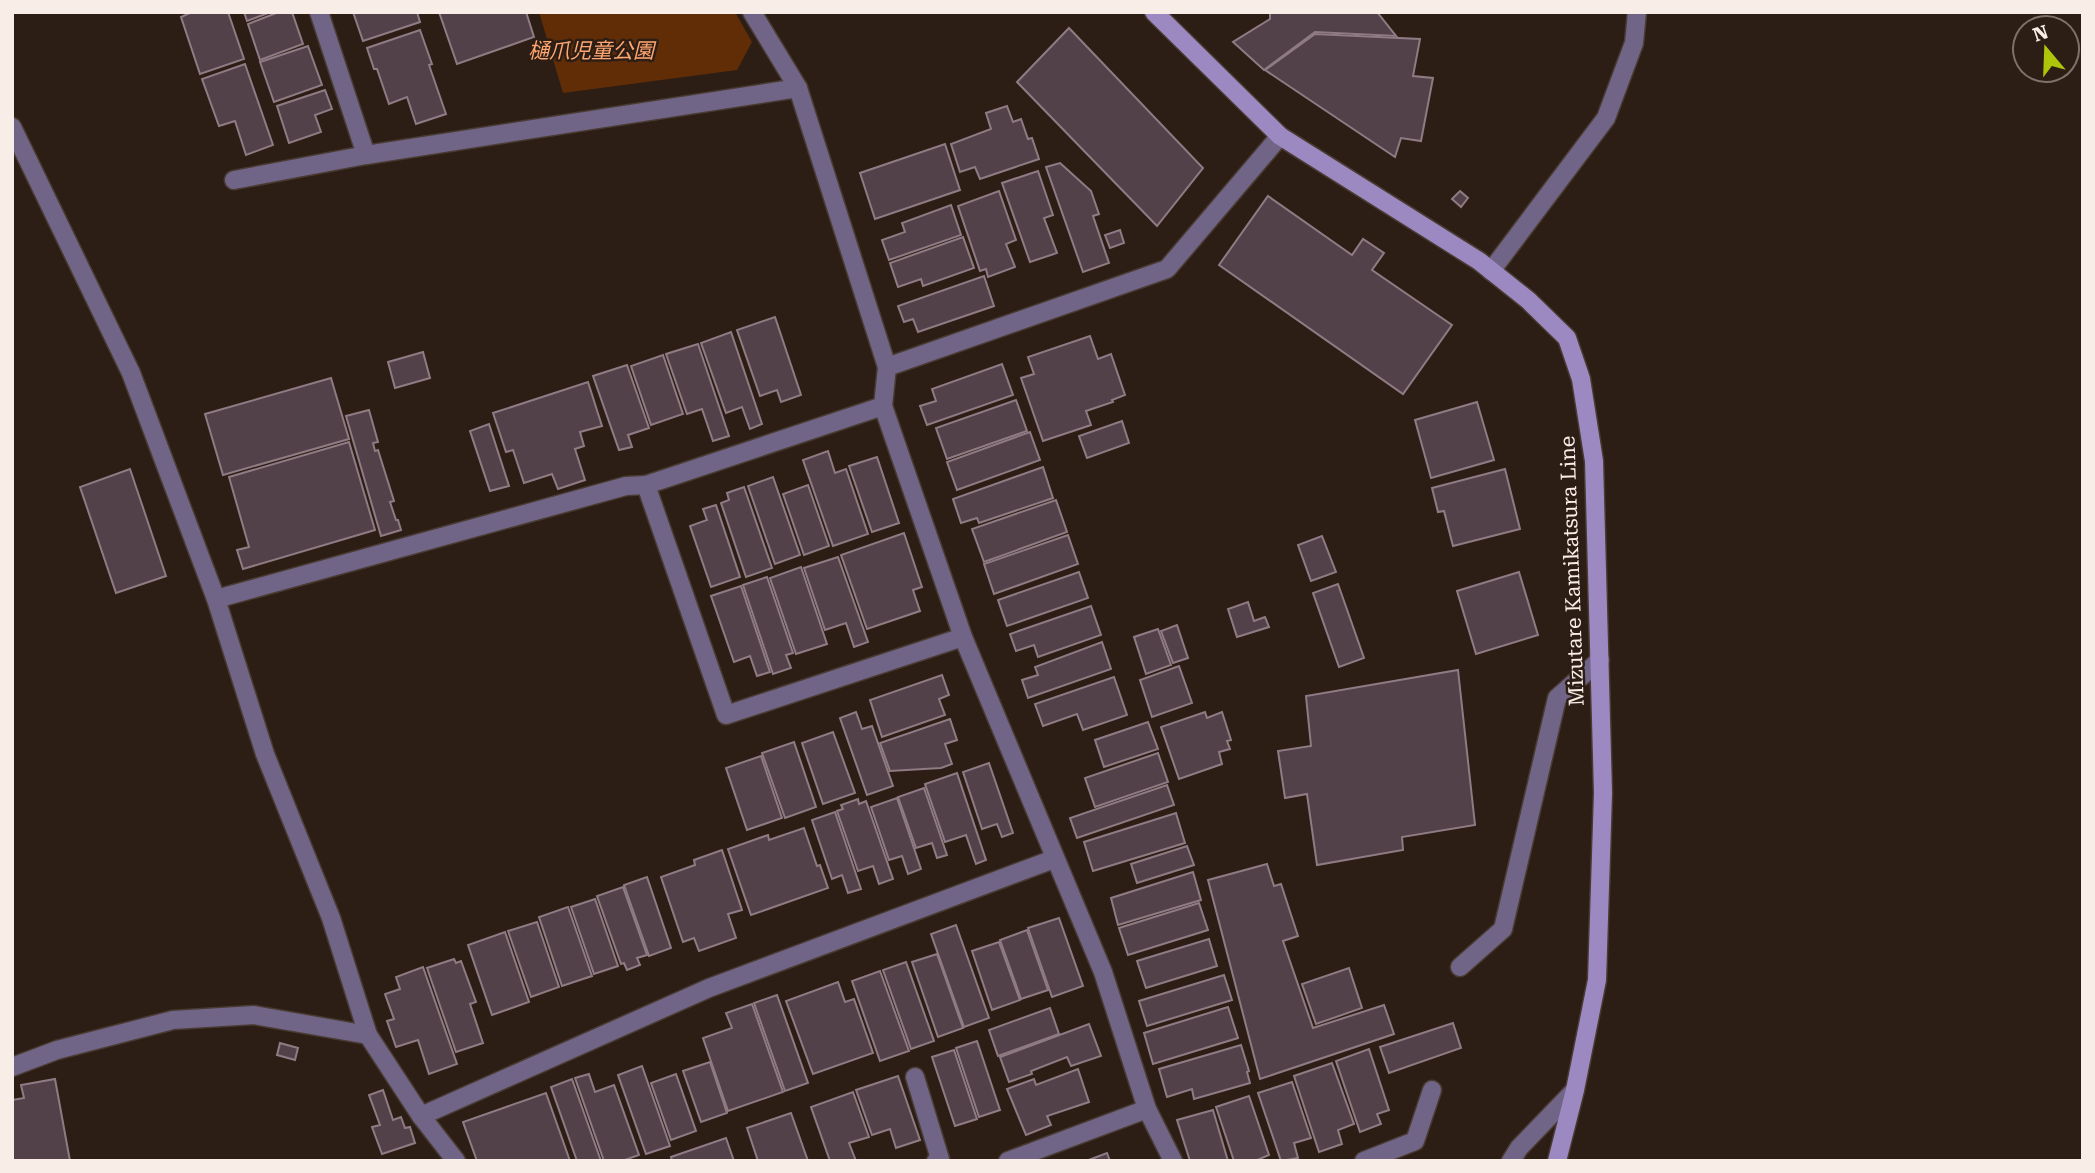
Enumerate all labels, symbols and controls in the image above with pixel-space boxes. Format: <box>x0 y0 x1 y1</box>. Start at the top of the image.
north arrow <box>2011 14 2081 84</box>
text: N <box>2030 20 2052 47</box>
park label: 樋爪児童公園 <box>528 39 657 63</box>
street label: Mizutare Kamikatsura Line <box>1555 435 1589 707</box>

